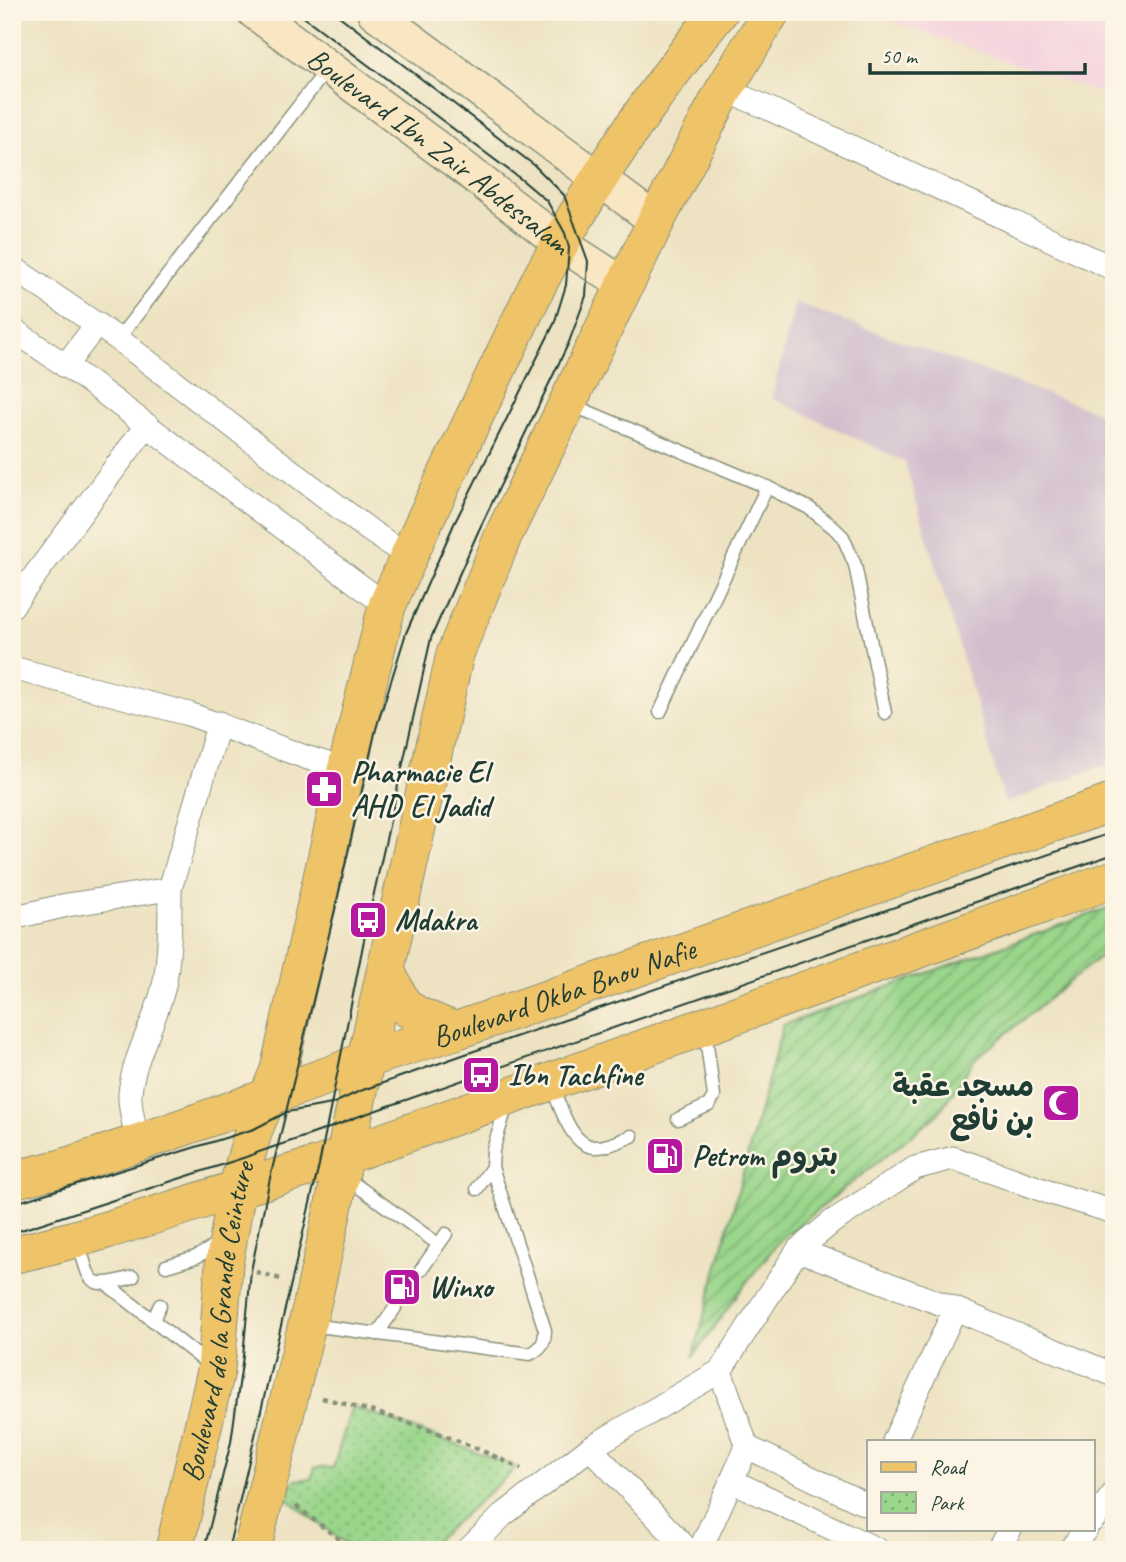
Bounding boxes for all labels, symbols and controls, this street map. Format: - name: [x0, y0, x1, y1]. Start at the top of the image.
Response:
- scale bar: [870, 32, 1086, 76]
- street label: Boulevard Ibn Zair Abdessalam: [300, 39, 579, 264]
- text: 50 m: [881, 43, 919, 69]
- place label: Pharmacie El AHD El Jadid: [351, 753, 495, 825]
- pharmacy icon: Pharmacie El AHD El Jadid: [303, 768, 345, 810]
- bus stop icon: Mdakra: [347, 899, 389, 941]
- place label: Mdakra: [395, 901, 479, 939]
- street label: Boulevard Okba Bnou Nafie: [427, 929, 703, 1056]
- bus stop icon: Ibn Tachfine: [460, 1054, 502, 1096]
- place label: Ibn Tachfine: [508, 1056, 645, 1094]
- place label: مسجد عقبة بن نافع: [892, 1067, 1034, 1142]
- mosque icon: مسجد عقبة بن نافع: [1040, 1082, 1082, 1124]
- fuel station icon: Petrom بتروم: [644, 1135, 686, 1177]
- place label: Petrom بتروم: [692, 1137, 838, 1179]
- street label: Boulevard de la Grande Ceinture: [172, 1155, 263, 1485]
- fuel station icon: Winxo: [381, 1266, 423, 1308]
- place label: Winxo: [429, 1268, 495, 1306]
- legend: [867, 1440, 1094, 1530]
- text: Road: [930, 1454, 969, 1480]
- text: Park: [930, 1490, 965, 1516]

